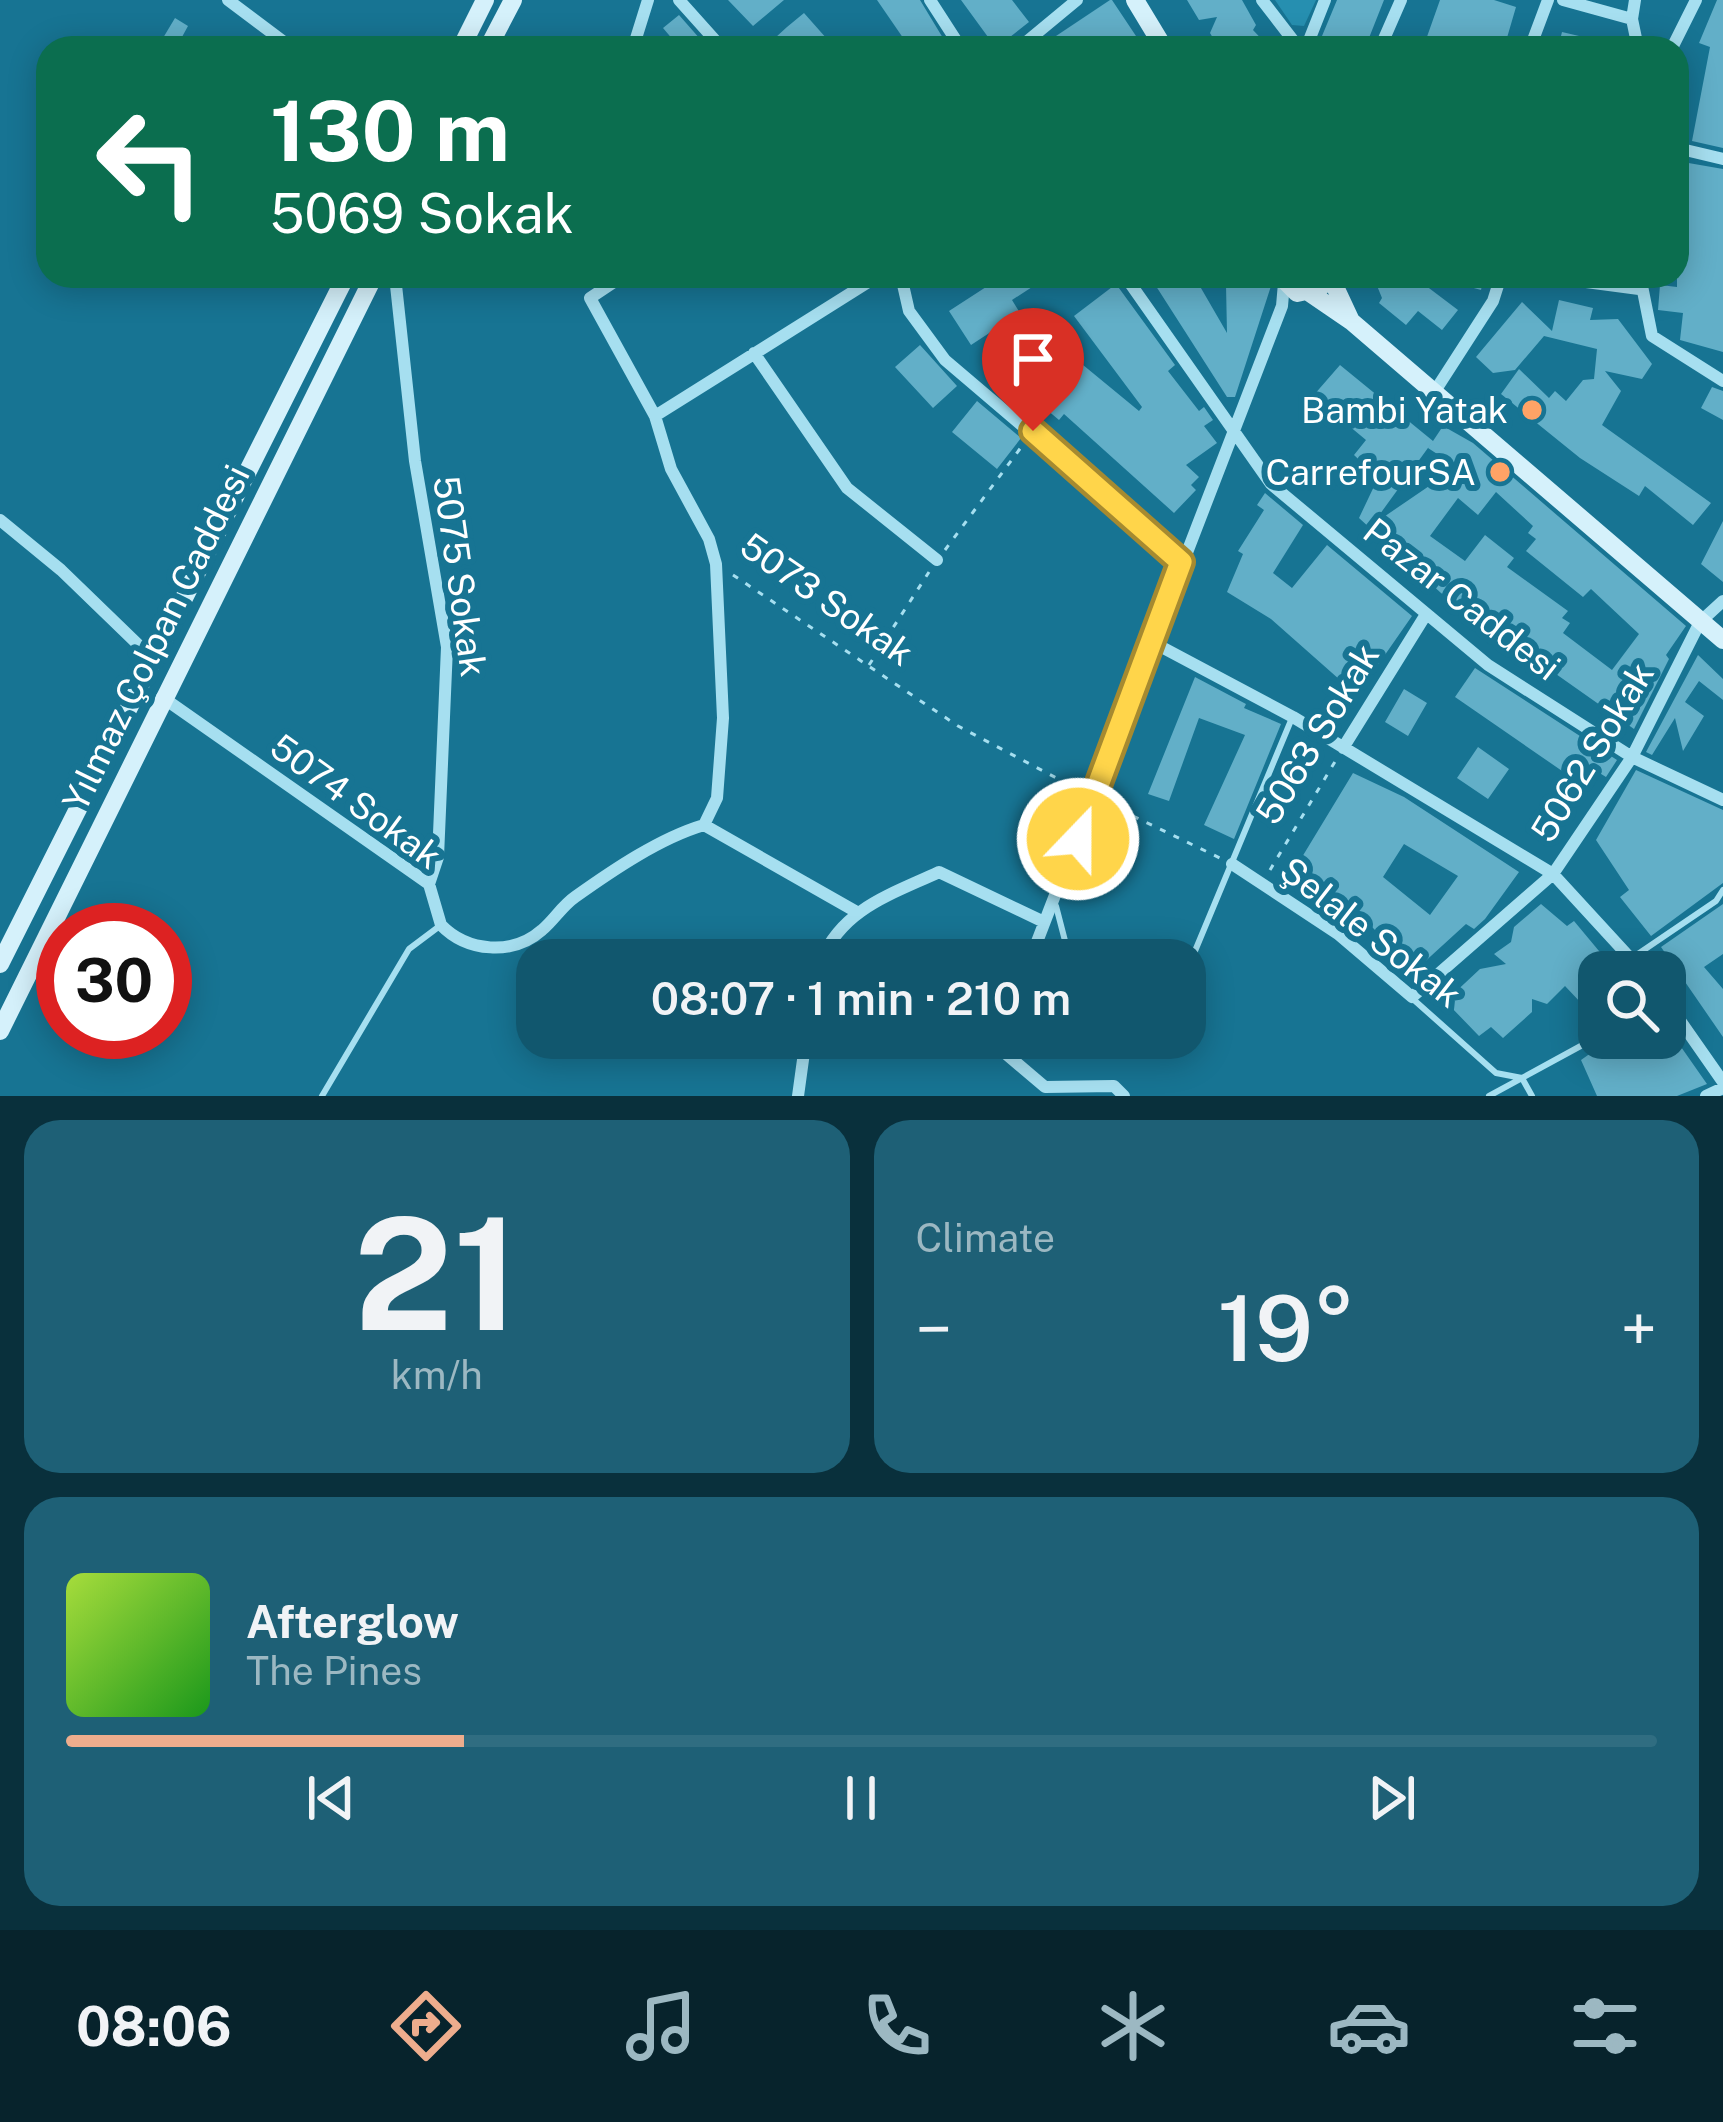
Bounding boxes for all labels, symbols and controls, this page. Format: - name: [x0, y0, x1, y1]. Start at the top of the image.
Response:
- text: 130 m: [270, 81, 510, 180]
- icon: left: [72, 84, 228, 240]
- text: 5069 Sokak: [270, 182, 574, 245]
- pin: [982, 308, 1084, 431]
- icon: arrive: [1000, 326, 1066, 392]
- place label: Bambi Yatak: [1301, 389, 1508, 431]
- marker: Bambi Yatak: [1519, 397, 1545, 423]
- place label: CarrefourSA: [1265, 451, 1476, 493]
- street label: Yılmaz Çolpan Caddesi: [54, 458, 258, 818]
- marker: CarrefourSA: [1487, 459, 1513, 485]
- street label: 5075 Sokak: [425, 473, 495, 679]
- street label: Pazar Caddesi: [1356, 509, 1568, 689]
- street label: 5073 Sokak: [733, 524, 921, 674]
- street label: 5063 Sokak: [1247, 636, 1387, 832]
- street label: 5062 Sokak: [1522, 655, 1662, 849]
- street label: 5074 Sokak: [262, 725, 450, 877]
- position arrow: [1015, 776, 1141, 902]
- street label: Şelale Sokak: [1272, 848, 1470, 1016]
- speed limit sign: 30: [36, 903, 192, 1059]
- map controls: [1578, 951, 1686, 1059]
- button: search: [1578, 951, 1686, 1059]
- text: 08:07 · 1 min · 210 m: [651, 972, 1071, 1025]
- text: 21: [354, 1182, 520, 1365]
- text: Climate: [916, 1215, 1055, 1261]
- text: 19°: [1217, 1275, 1355, 1381]
- text: −: [916, 1290, 952, 1368]
- text: +: [1620, 1290, 1657, 1368]
- text: km/h: [391, 1352, 483, 1398]
- text: Afterglow: [246, 1595, 459, 1648]
- text: The Pines: [246, 1648, 422, 1694]
- icon: previous: [298, 1765, 364, 1831]
- icon: pause: [828, 1765, 894, 1831]
- icon: next: [1359, 1765, 1425, 1831]
- icon: directions: [384, 1984, 468, 2068]
- icon: music: [619, 1984, 703, 2068]
- icon: phone: [855, 1984, 939, 2068]
- icon: climate: [1091, 1984, 1175, 2068]
- icon: car: [1327, 1984, 1411, 2068]
- icon: filters: [1563, 1984, 1647, 2068]
- text: 08:06: [76, 1995, 232, 2058]

